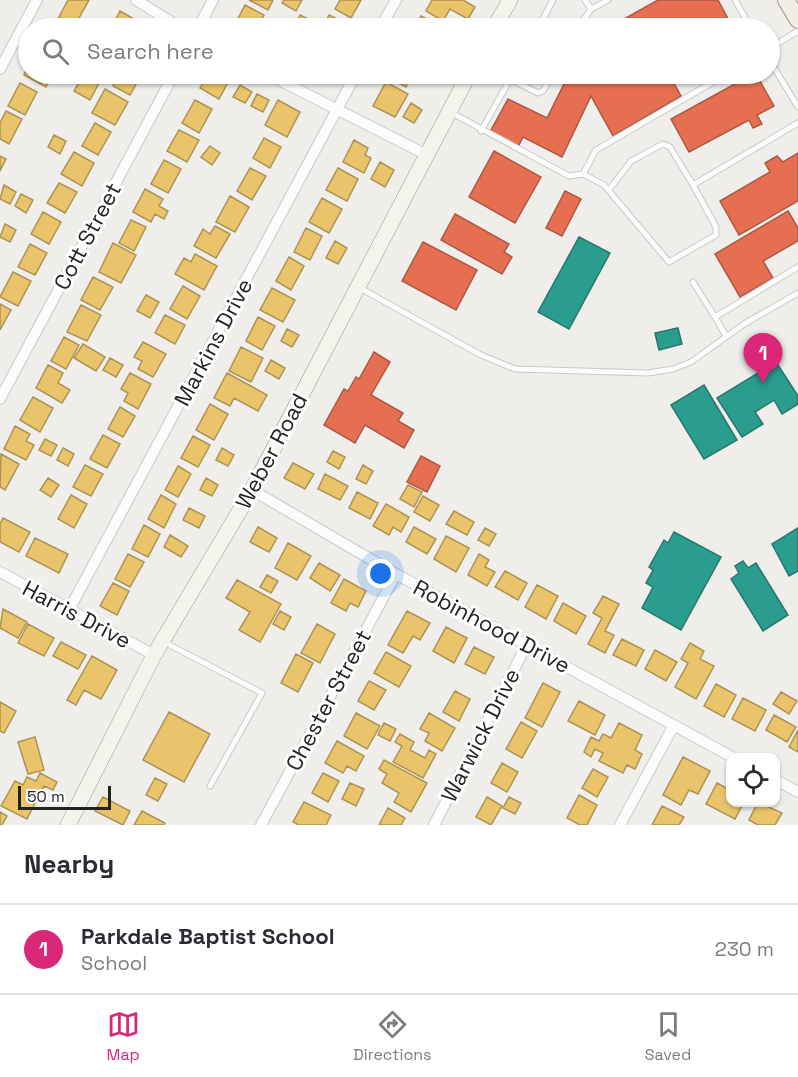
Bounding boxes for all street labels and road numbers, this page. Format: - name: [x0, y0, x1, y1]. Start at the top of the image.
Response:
- street label: Cott Street: [47, 177, 127, 295]
- street label: Markins Drive: [168, 273, 258, 411]
- street label: Weber Road: [229, 388, 313, 514]
- street label: Robinhood Drive: [409, 573, 575, 679]
- street label: Harris Drive: [18, 574, 136, 654]
- street label: Chester Street: [279, 625, 377, 775]
- street label: Warwick Drive: [434, 663, 526, 807]

